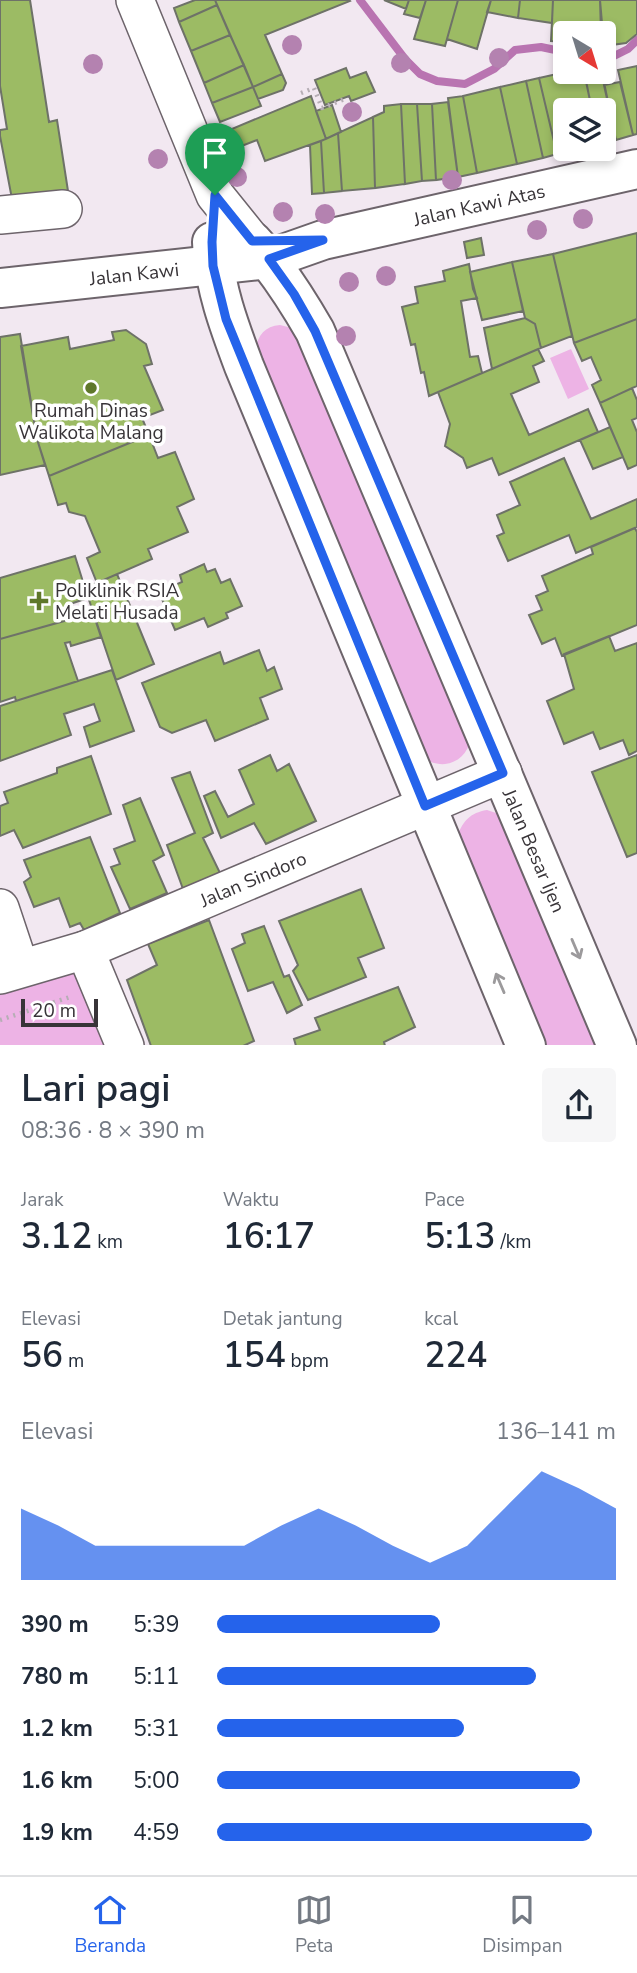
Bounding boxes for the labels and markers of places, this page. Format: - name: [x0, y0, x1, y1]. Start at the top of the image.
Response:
- pin: [185, 123, 245, 195]
- marker: Rumah Dinas Walikota Malang: [83, 380, 99, 396]
- place label: Rumah Dinas Walikota Malang: [18, 398, 164, 446]
- place label: Poliklinik RSIA Melati Husada: [55, 578, 180, 626]
- marker: Poliklinik RSIA Melati Husada: [29, 591, 49, 611]

